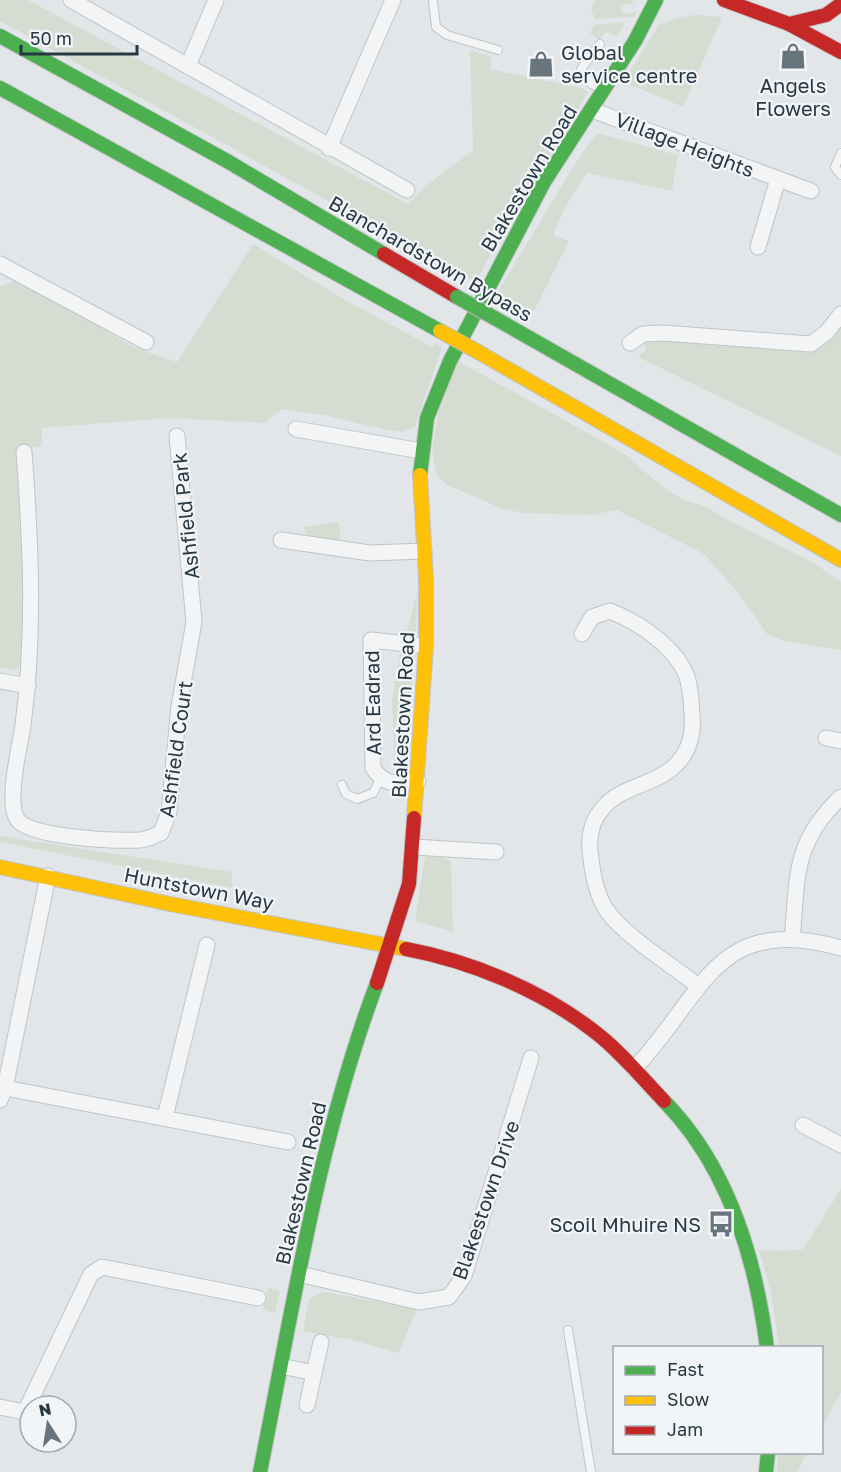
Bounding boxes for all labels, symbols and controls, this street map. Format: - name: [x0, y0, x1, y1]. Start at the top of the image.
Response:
- scale bar: [21, 18, 136, 56]
- text: 50 m: [30, 27, 72, 49]
- place label: Global service centre: [561, 40, 697, 87]
- shop icon: Angels Flowers: [778, 41, 808, 71]
- shop icon: Global service centre: [526, 49, 556, 79]
- place label: Angels Flowers: [755, 73, 831, 120]
- street label: Blakestown Road: [475, 100, 581, 256]
- street label: Village Heights: [612, 106, 758, 182]
- street label: Blanchardstown Bypass: [325, 190, 537, 326]
- street label: Ashfield Park: [166, 451, 204, 581]
- street label: Blakestown Road: [386, 631, 418, 799]
- street label: Ard Eadrad: [359, 650, 385, 756]
- street label: Ashfield Court: [154, 679, 196, 819]
- street label: Huntstown Way: [122, 862, 276, 914]
- street label: Blakestown Road: [270, 1099, 330, 1267]
- street label: Blakestown Drive: [446, 1117, 524, 1283]
- bus stop icon: Scoil Mhuire NS: [706, 1209, 736, 1239]
- place label: Scoil Mhuire NS: [549, 1212, 701, 1236]
- legend: [613, 1346, 823, 1454]
- text: Fast: [667, 1358, 704, 1380]
- text: Slow: [667, 1388, 710, 1410]
- north arrow: [18, 1394, 78, 1454]
- text: N: [37, 1398, 53, 1420]
- text: Jam: [667, 1418, 703, 1440]

